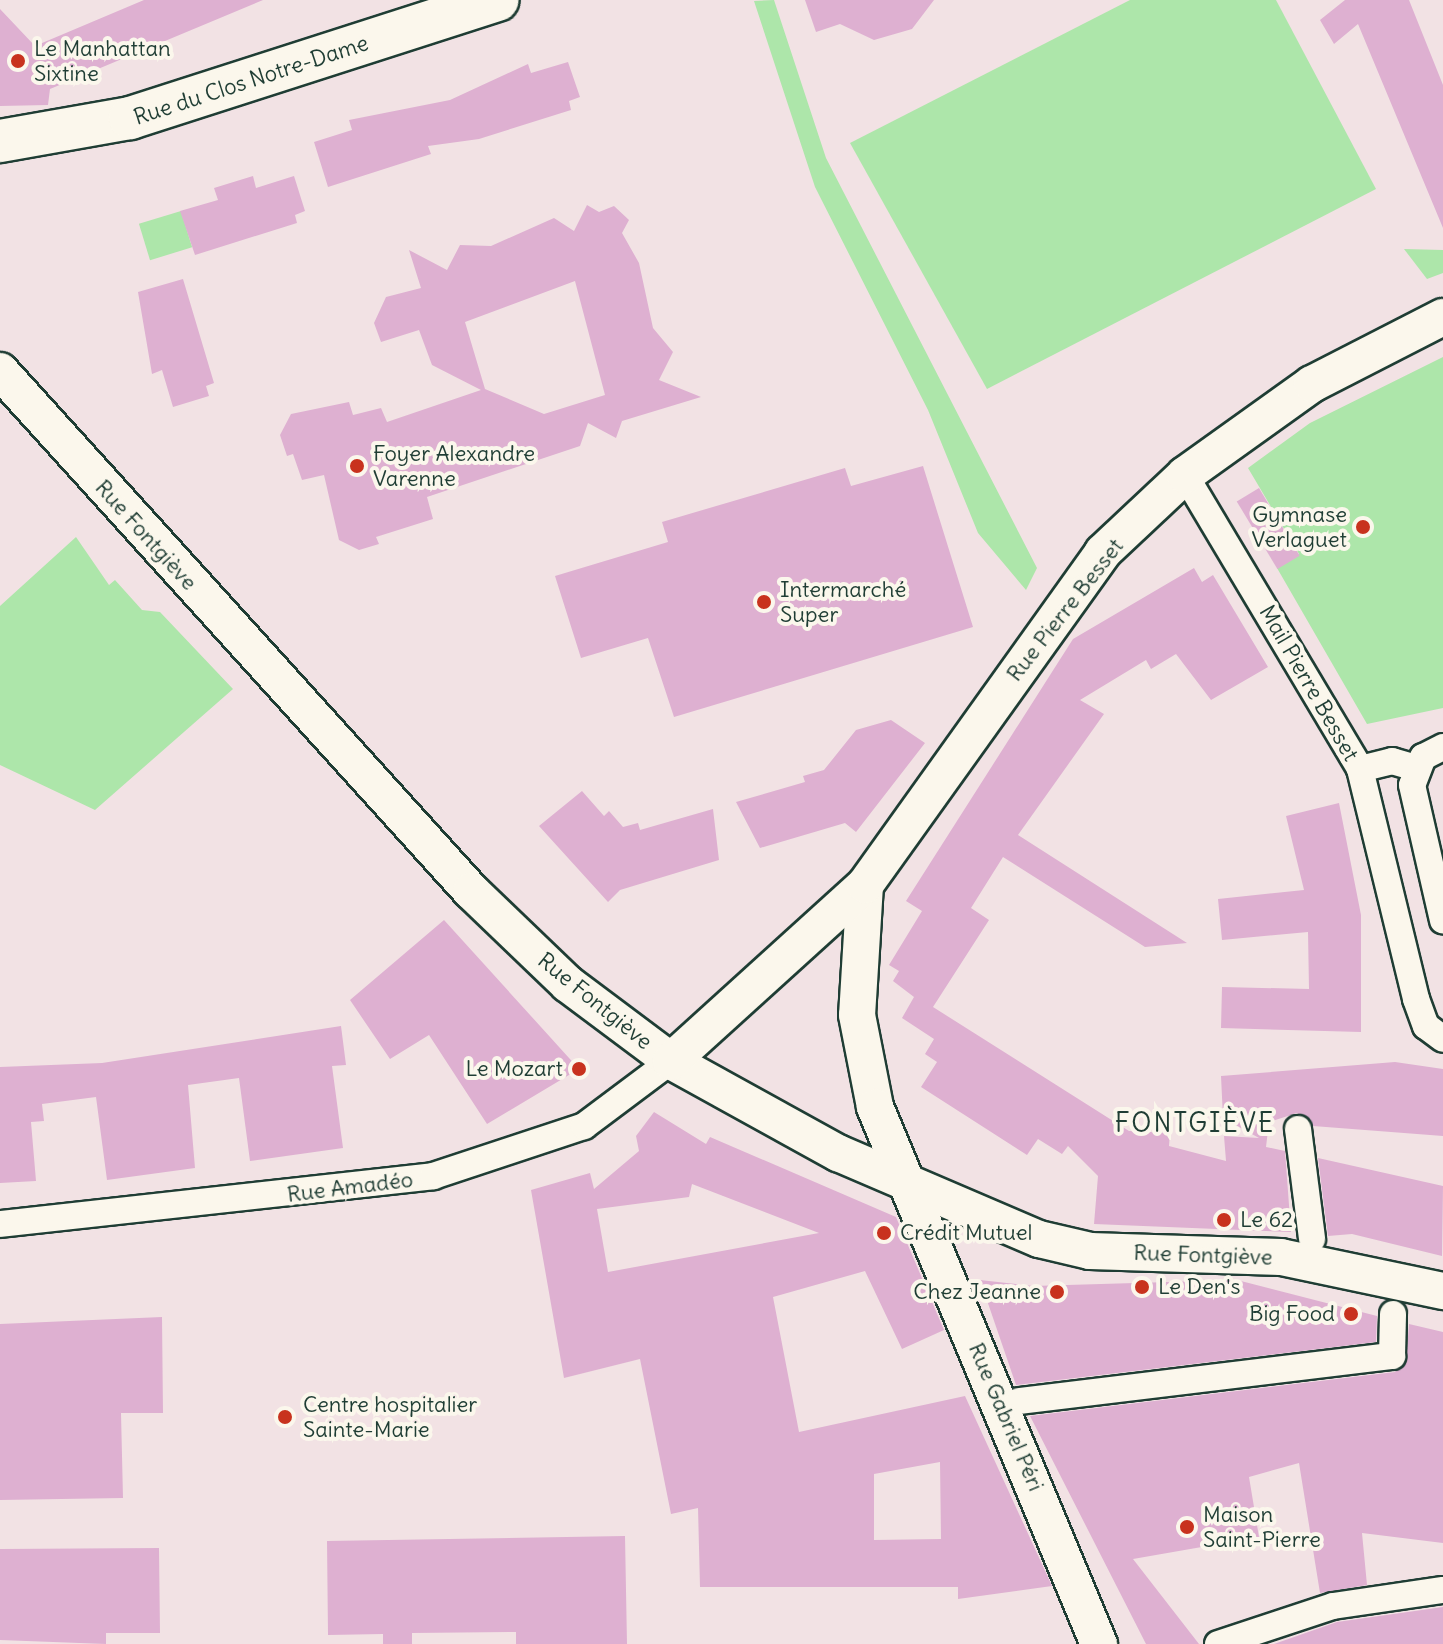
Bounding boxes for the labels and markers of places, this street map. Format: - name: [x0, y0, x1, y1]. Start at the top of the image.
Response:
- place label: Le Manhattan Sixtine: [34, 35, 171, 86]
- marker: Le Manhattan Sixtine: [9, 52, 27, 70]
- place label: Foyer Alexandre Varenne: [373, 440, 535, 492]
- marker: Foyer Alexandre Varenne: [348, 457, 366, 475]
- place label: Gymnase Verlaguet: [1252, 501, 1347, 552]
- marker: Gymnase Verlaguet: [1354, 518, 1372, 536]
- place label: Intermarché Super: [780, 576, 906, 628]
- marker: Intermarché Super: [755, 593, 773, 611]
- place label: Le Mozart: [465, 1056, 563, 1082]
- marker: Le Mozart: [570, 1060, 588, 1078]
- place label: Le 62: [1240, 1207, 1293, 1233]
- marker: Le 62: [1215, 1211, 1233, 1229]
- place label: Crédit Mutuel: [900, 1220, 1033, 1246]
- marker: Crédit Mutuel: [875, 1224, 893, 1242]
- place label: Le Den's: [1158, 1274, 1240, 1300]
- marker: Le Den's: [1133, 1278, 1151, 1296]
- place label: Chez Jeanne: [913, 1279, 1041, 1305]
- marker: Chez Jeanne: [1048, 1283, 1066, 1301]
- place label: Big Food: [1249, 1301, 1335, 1327]
- marker: Big Food: [1342, 1305, 1360, 1323]
- place label: Centre hospitalier Sainte-Marie: [303, 1391, 477, 1442]
- marker: Centre hospitalier Sainte-Marie: [274, 1406, 296, 1428]
- place label: Maison Saint-Pierre: [1203, 1501, 1321, 1552]
- marker: Maison Saint-Pierre: [1178, 1518, 1196, 1536]

